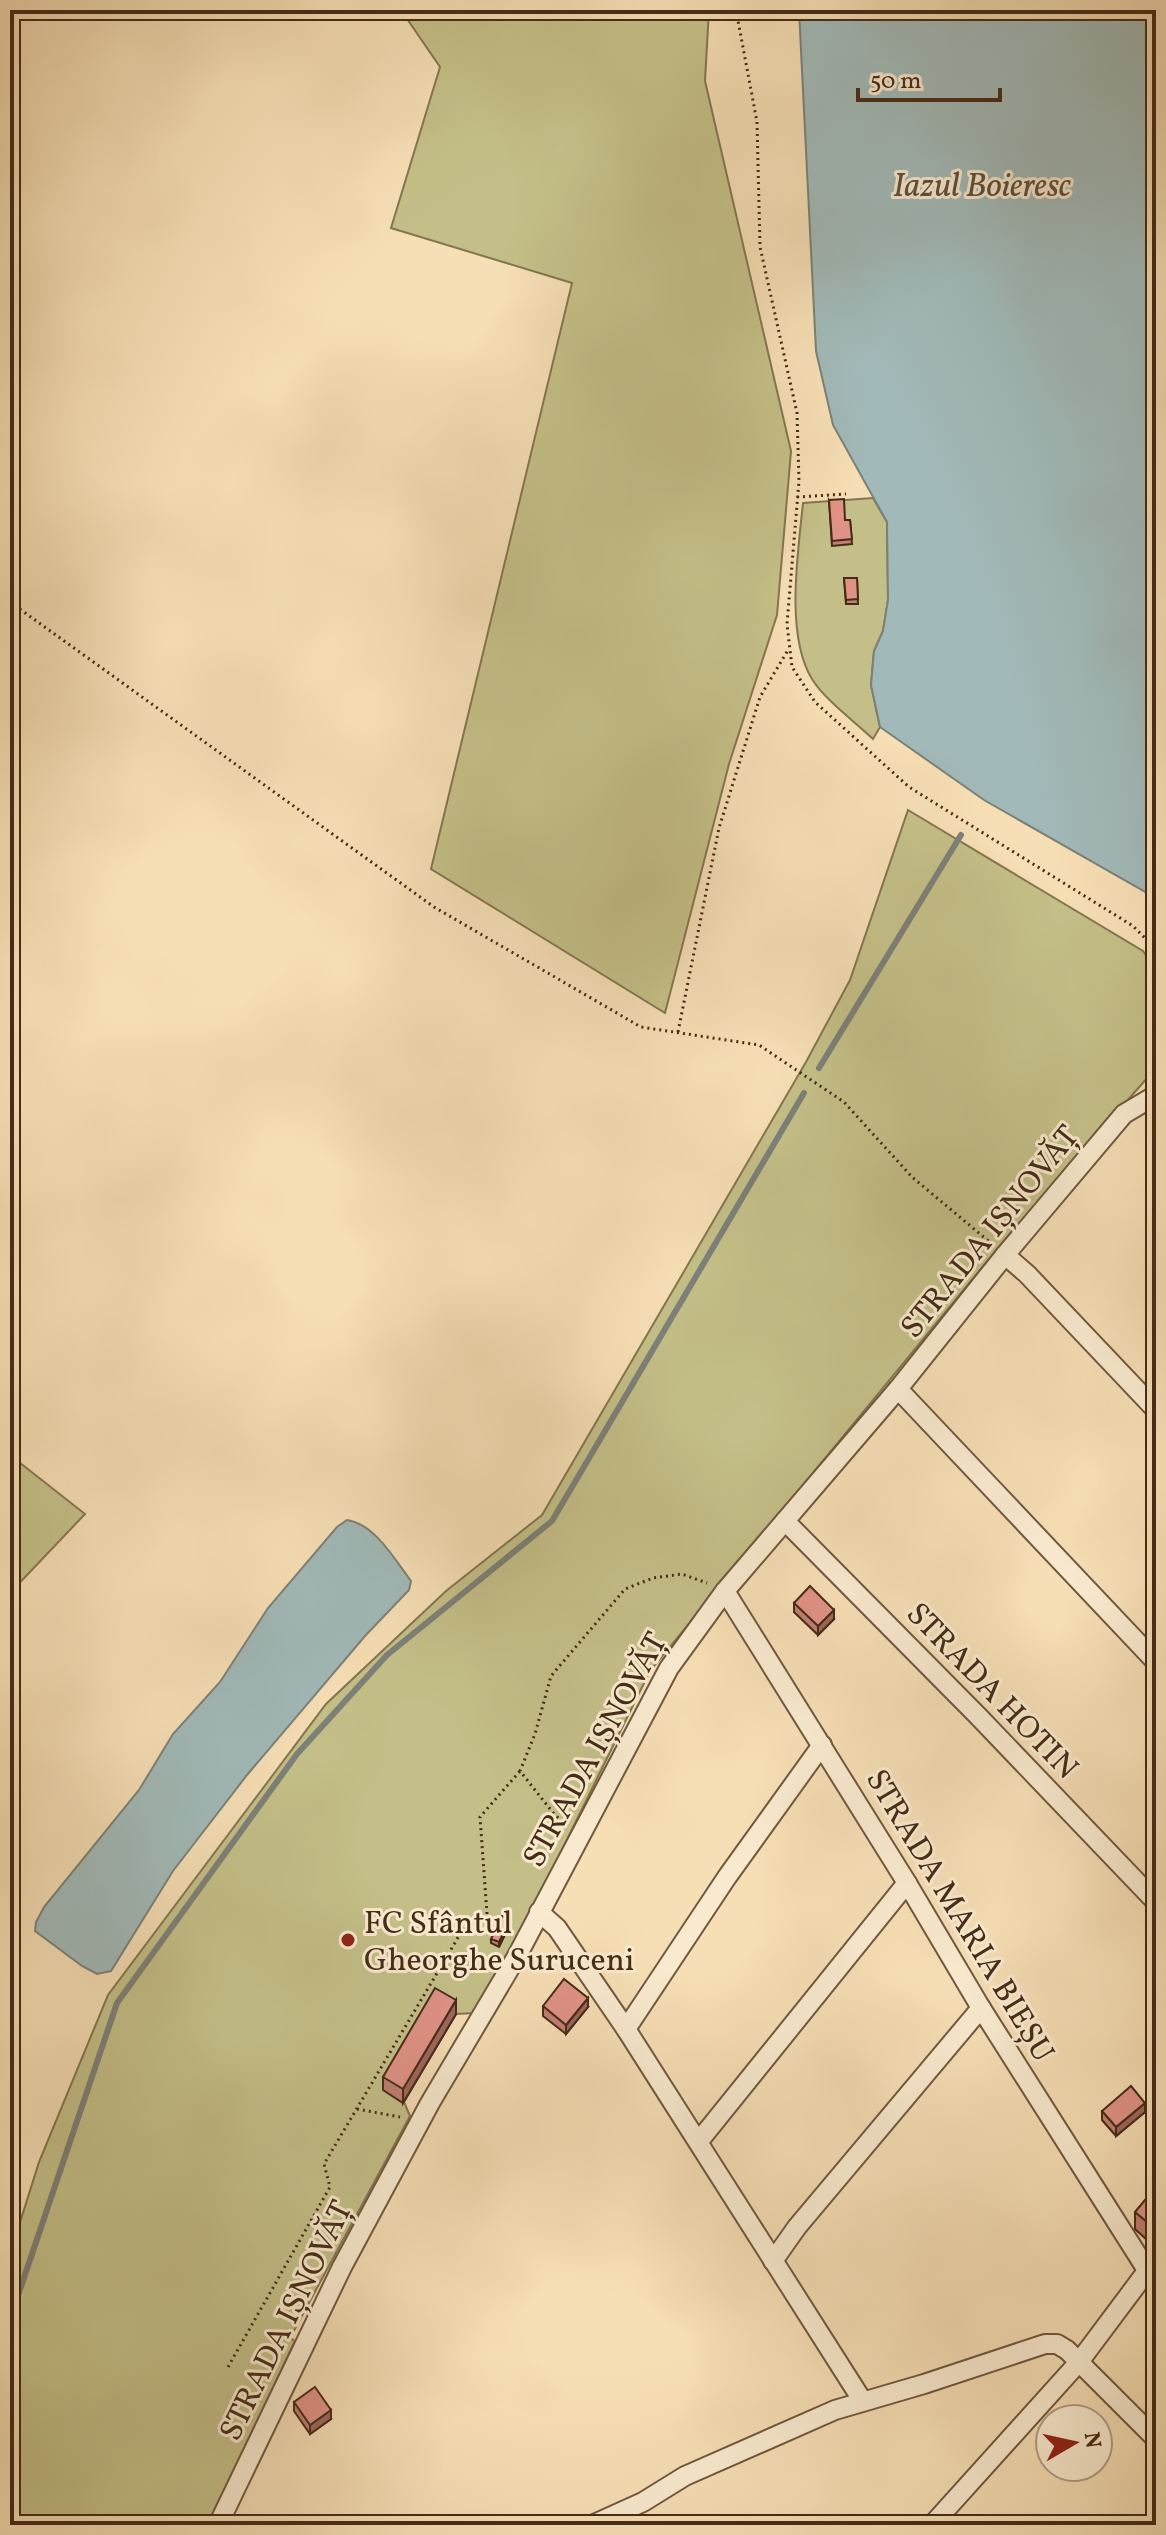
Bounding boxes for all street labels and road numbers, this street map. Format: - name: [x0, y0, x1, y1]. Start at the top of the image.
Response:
- street label: STRADA IȘNOVĂȚ: [892, 1117, 1091, 1349]
- street label: STRADA HOTIN: [895, 1594, 1087, 1790]
- street label: STRADA IȘNOVĂȚ: [514, 1625, 680, 1876]
- street label: STRADA MARIA BIEȘU: [853, 1762, 1063, 2071]
- street label: STRADA IȘNOVĂȚ: [210, 2194, 365, 2449]

